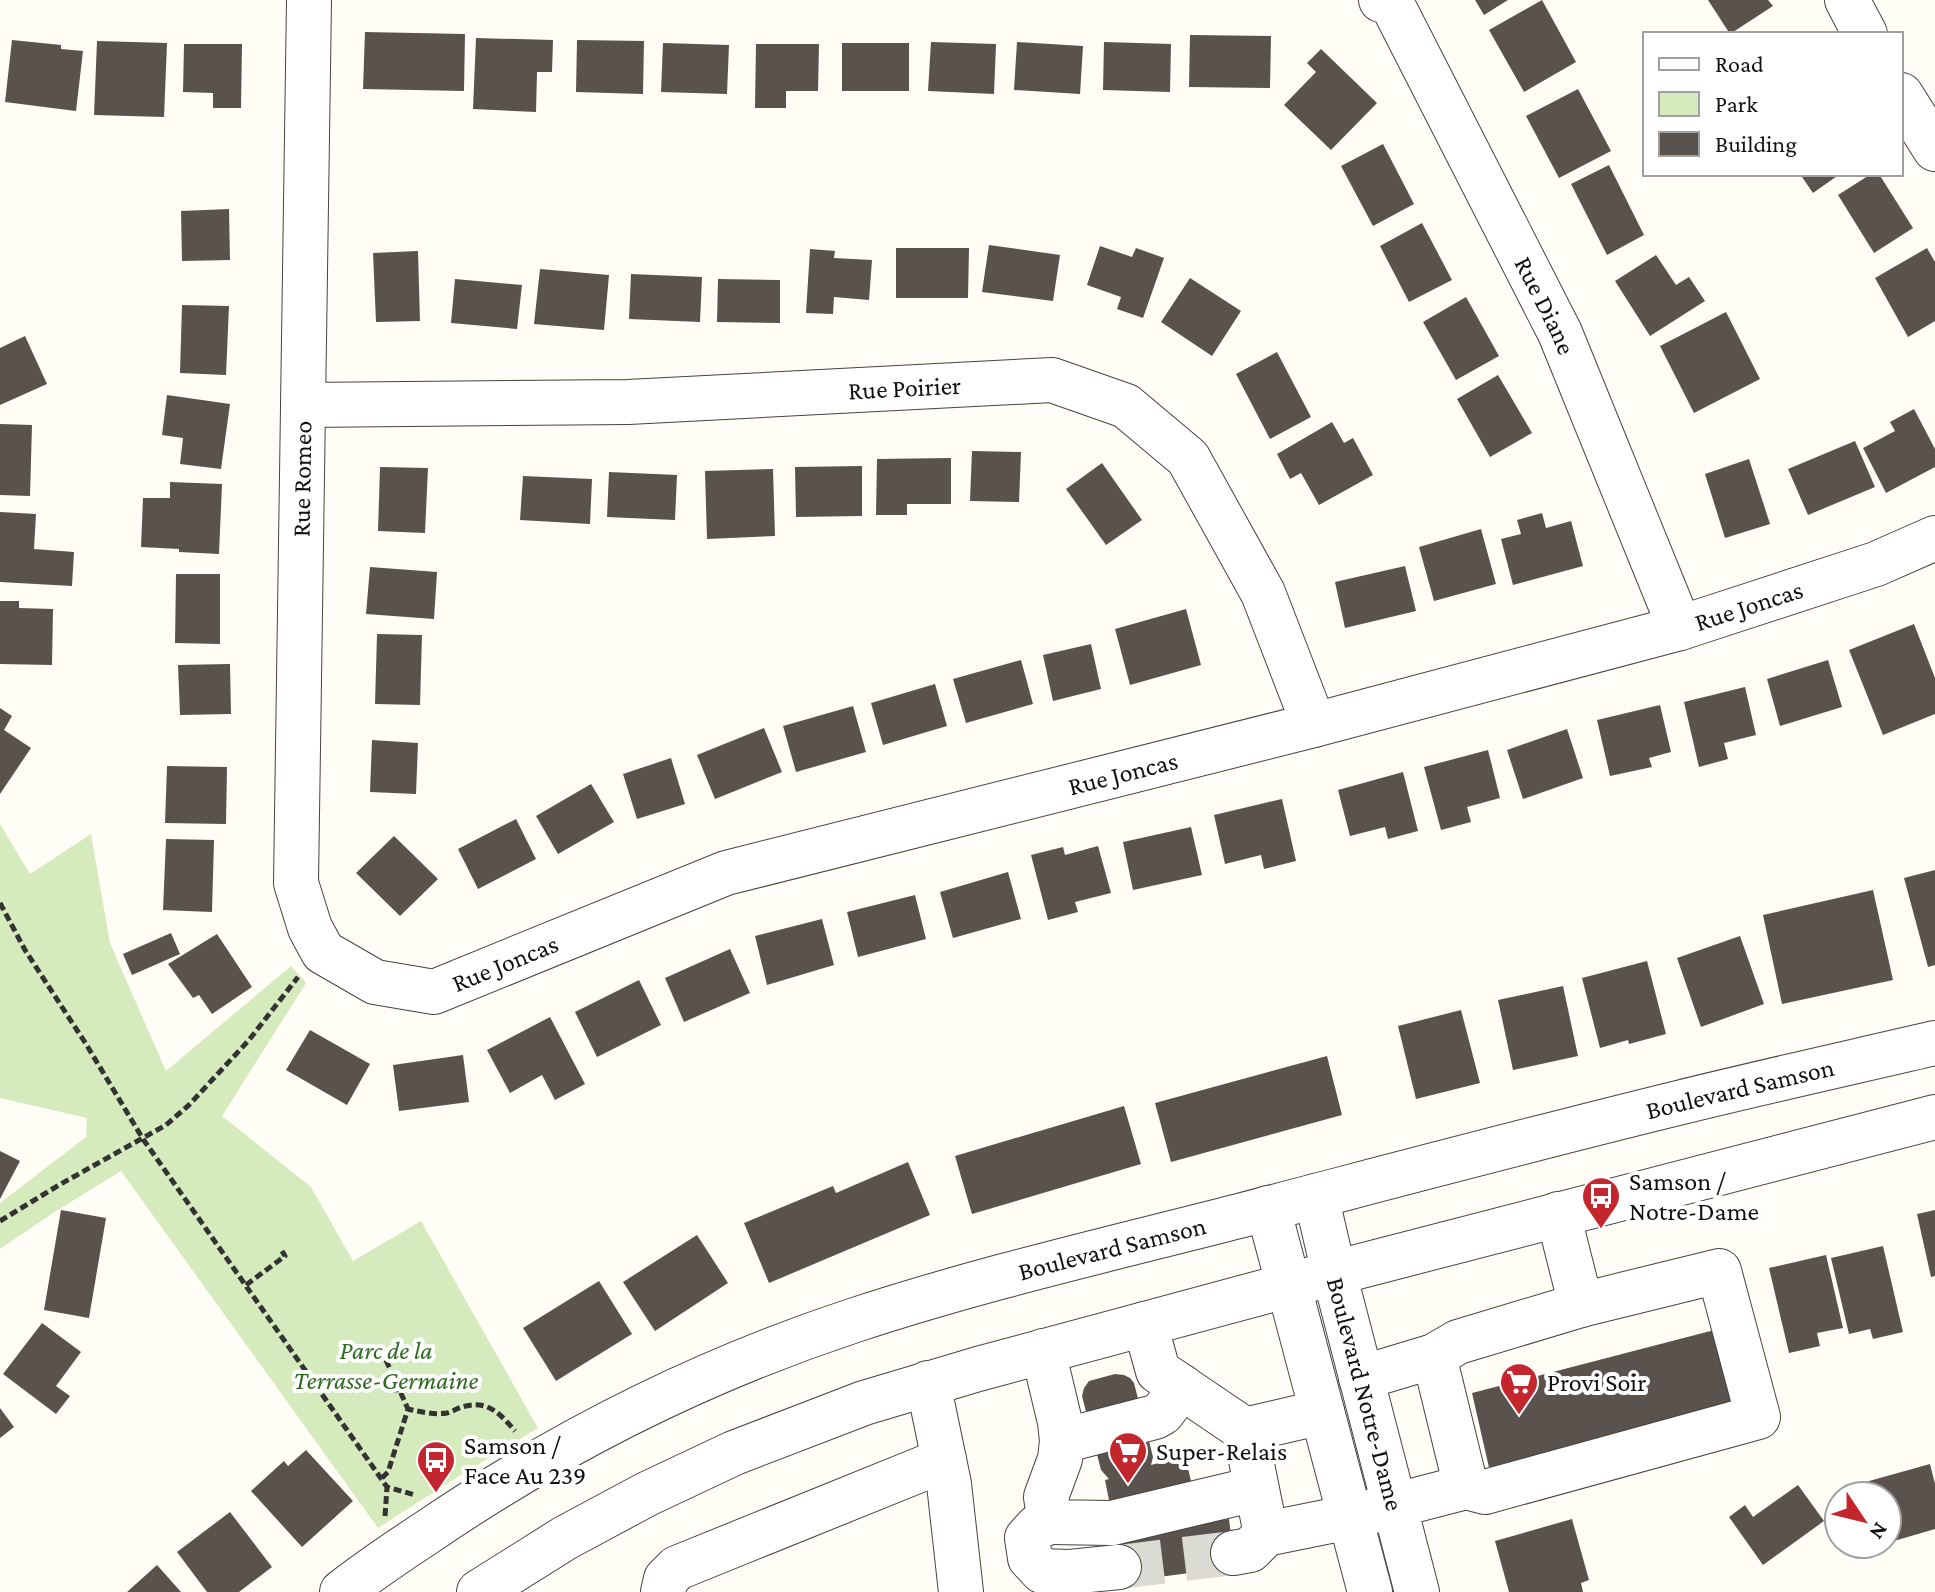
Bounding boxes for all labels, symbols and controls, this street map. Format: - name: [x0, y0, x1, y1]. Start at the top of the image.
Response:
- legend: [1643, 32, 1903, 176]
- text: Road: [1715, 50, 1764, 77]
- text: Park: [1715, 90, 1758, 117]
- text: Building: [1715, 130, 1797, 157]
- street label: Rue Diane: [1509, 252, 1582, 359]
- street label: Rue Poirier: [847, 370, 962, 405]
- street label: Rue Romeo: [286, 421, 318, 537]
- street label: Rue Joncas: [1691, 574, 1806, 637]
- street label: Rue Joncas: [1065, 745, 1181, 801]
- street label: Rue Joncas: [448, 929, 562, 998]
- street label: Boulevard Samson: [1643, 1052, 1837, 1125]
- place label: Samson / Notre-Dame: [1629, 1167, 1759, 1226]
- bus stop icon: Samson / Notre-Dame: [1580, 1175, 1622, 1230]
- street label: Boulevard Samson: [1015, 1210, 1209, 1286]
- street label: Boulevard Notre-Dame: [1321, 1274, 1410, 1514]
- park label: Parc de la Terrasse-Germaine: [294, 1336, 479, 1395]
- supermarket icon: Provi Soir: [1498, 1361, 1540, 1416]
- place label: Provi Soir: [1547, 1368, 1646, 1397]
- supermarket icon: Super-Relais: [1107, 1430, 1149, 1485]
- place label: Samson / Face Au 239: [464, 1431, 586, 1490]
- place label: Super-Relais: [1156, 1437, 1287, 1466]
- bus stop icon: Samson / Face Au 239: [415, 1439, 457, 1494]
- north arrow: [1823, 1480, 1903, 1560]
- text: N: [1864, 1518, 1894, 1544]

